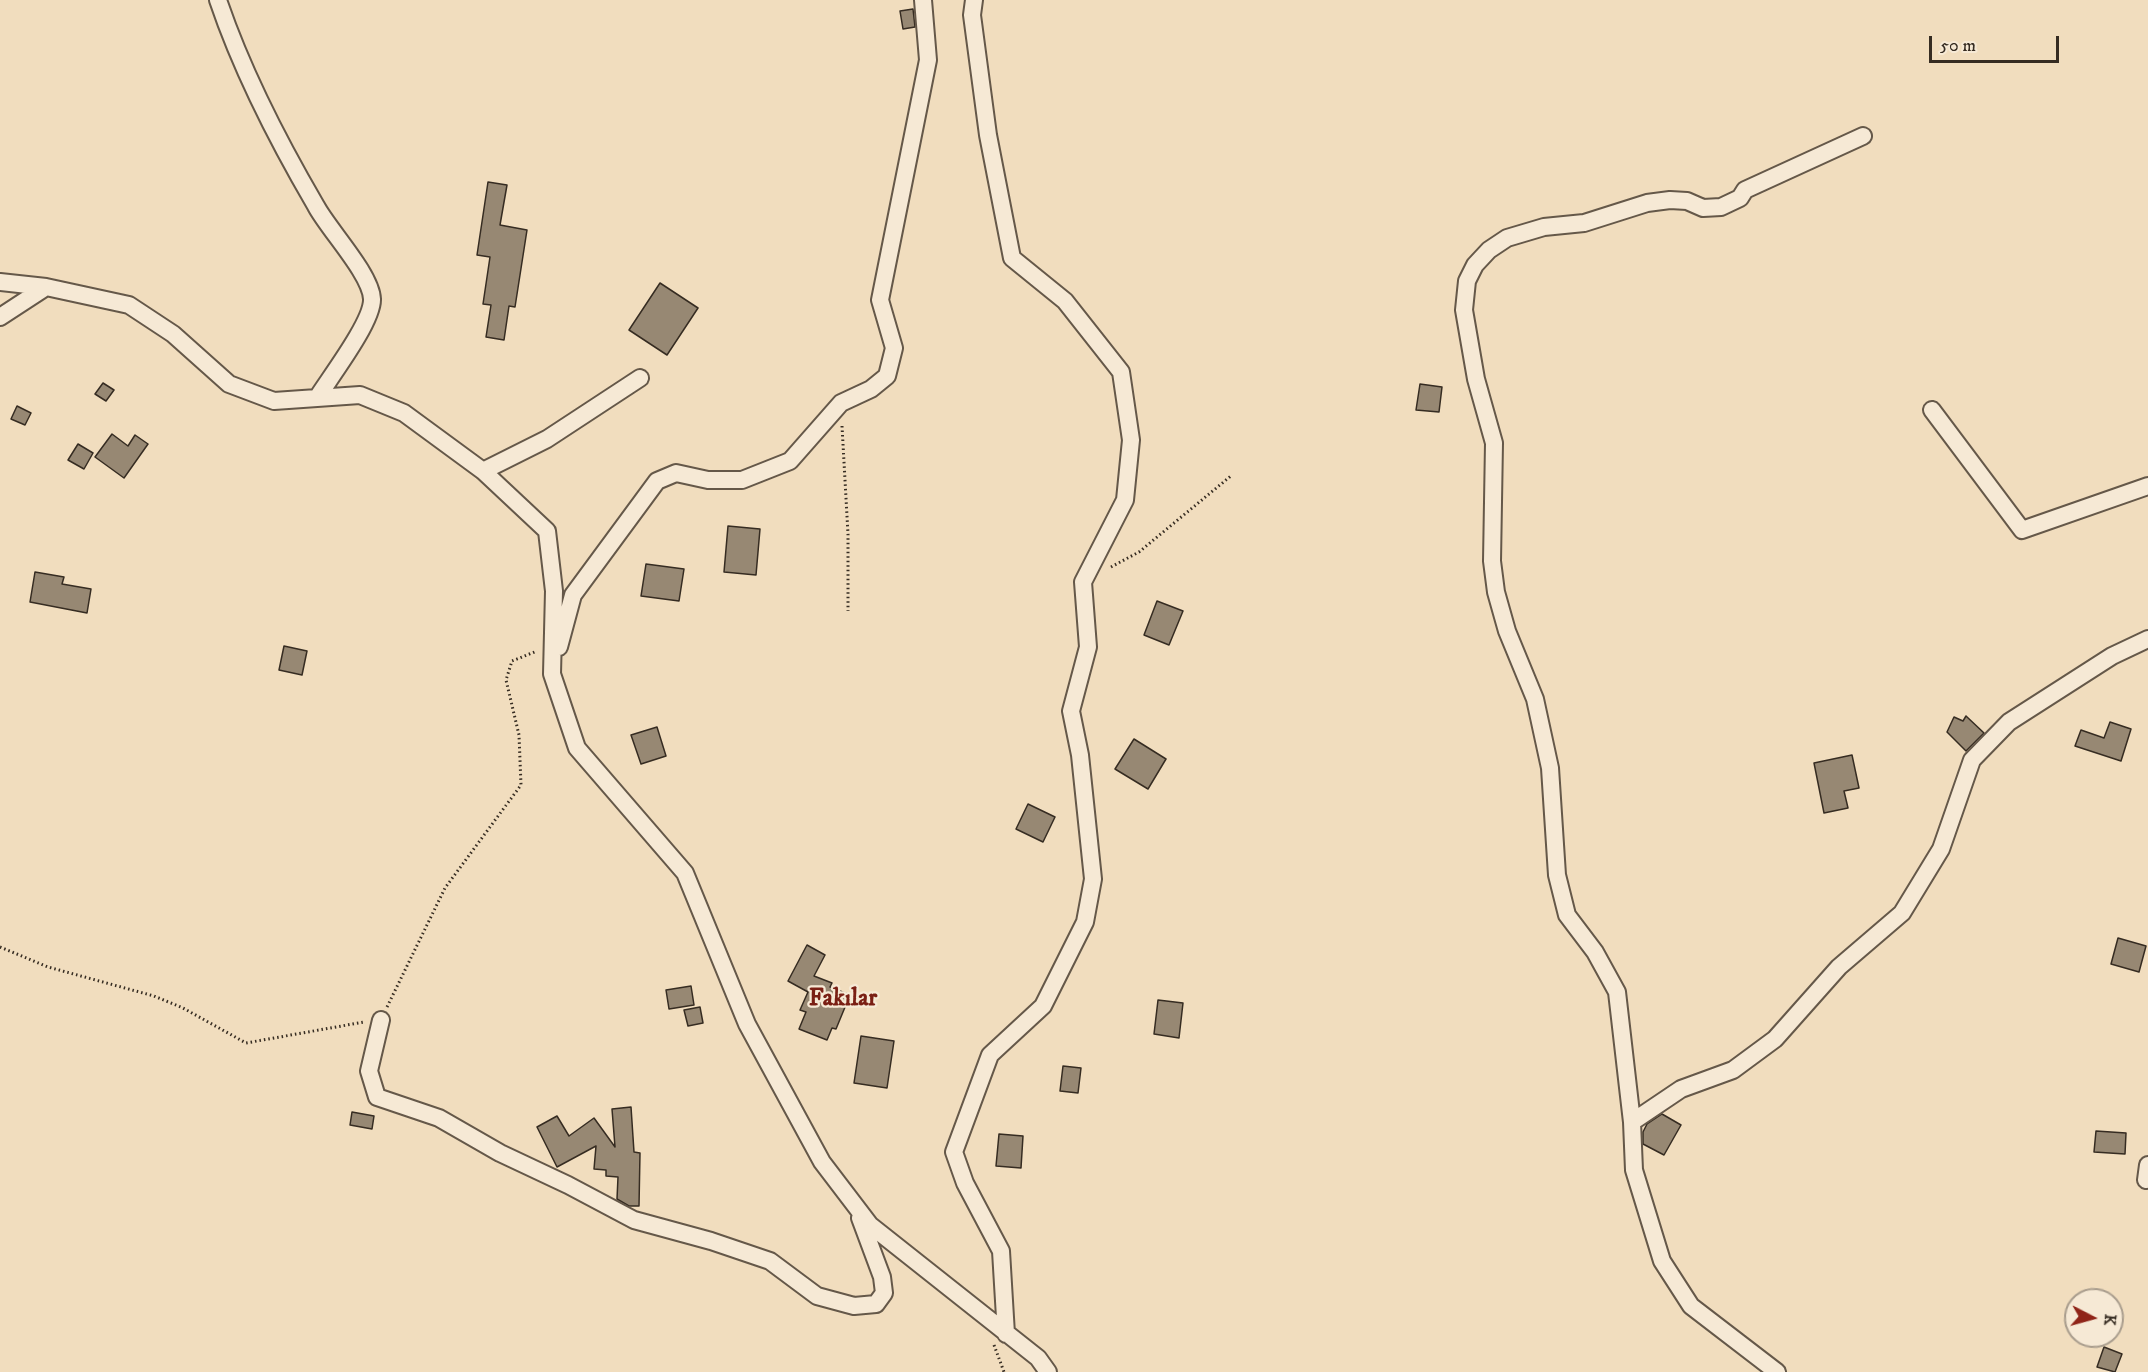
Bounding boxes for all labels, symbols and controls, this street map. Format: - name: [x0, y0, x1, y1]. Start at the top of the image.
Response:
- scale bar: [1932, 24, 2062, 62]
- text: 50 m: [1940, 35, 1976, 57]
- district label: Fakılar: [809, 986, 877, 1014]
- north arrow: [2064, 1288, 2124, 1348]
- text: K: [2099, 1313, 2120, 1326]

